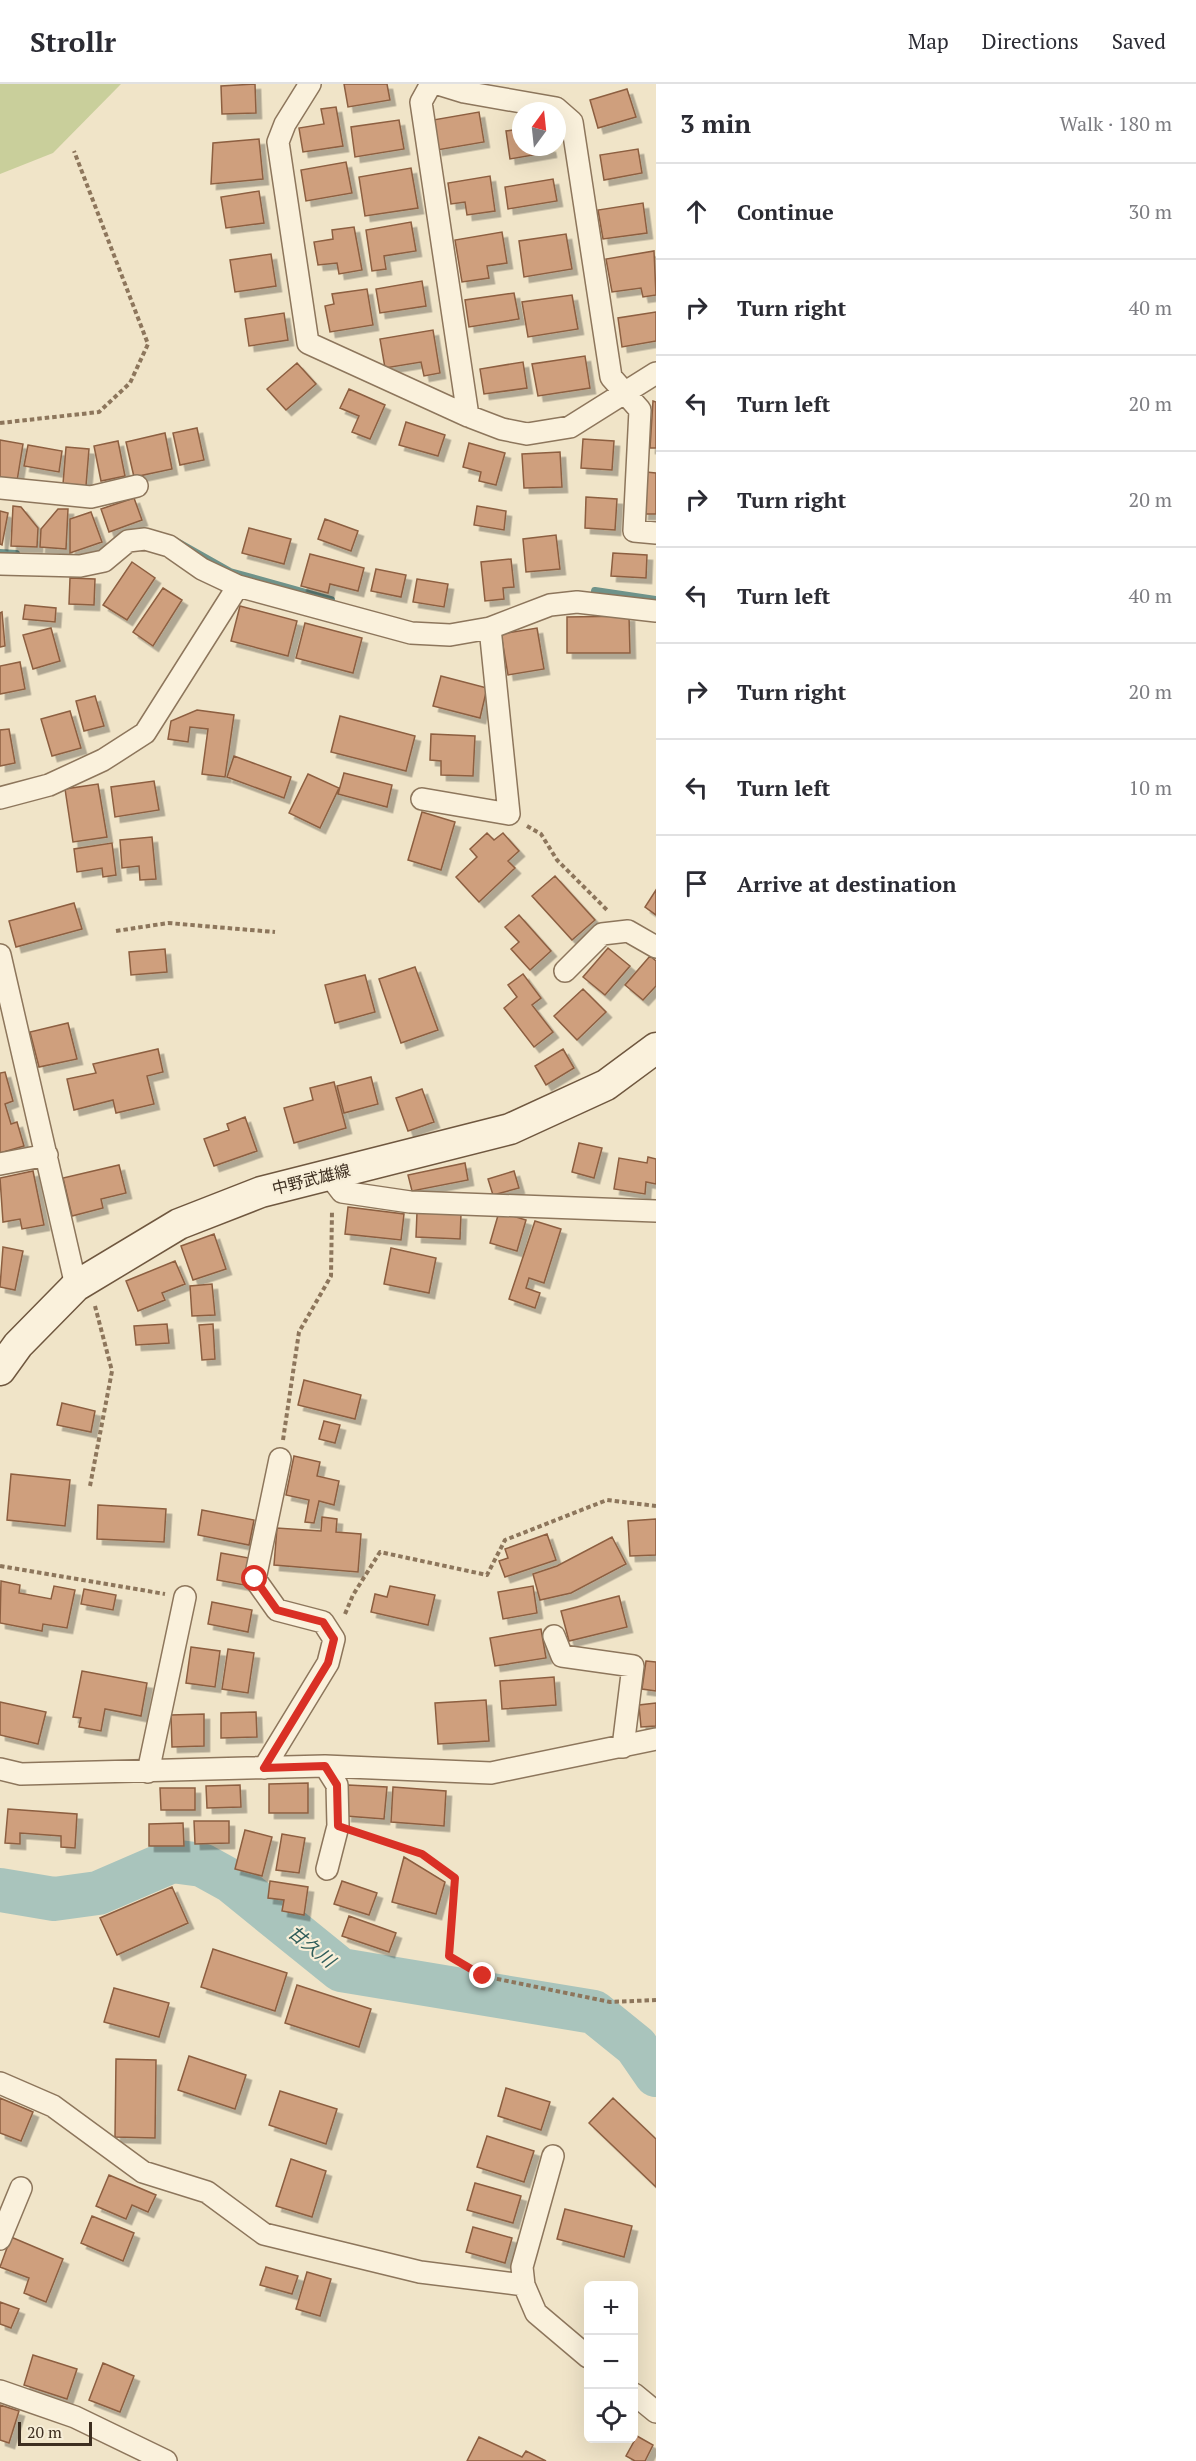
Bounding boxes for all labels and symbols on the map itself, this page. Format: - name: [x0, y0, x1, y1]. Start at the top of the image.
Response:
- north arrow: [512, 102, 566, 156]
- street label: 中野武雄線: [270, 1159, 352, 1199]
- route start: [241, 1565, 267, 1591]
- water label: 甘久川: [283, 1920, 342, 1974]
- route end: [469, 1962, 495, 1988]
- scale bar: [18, 2419, 92, 2446]

